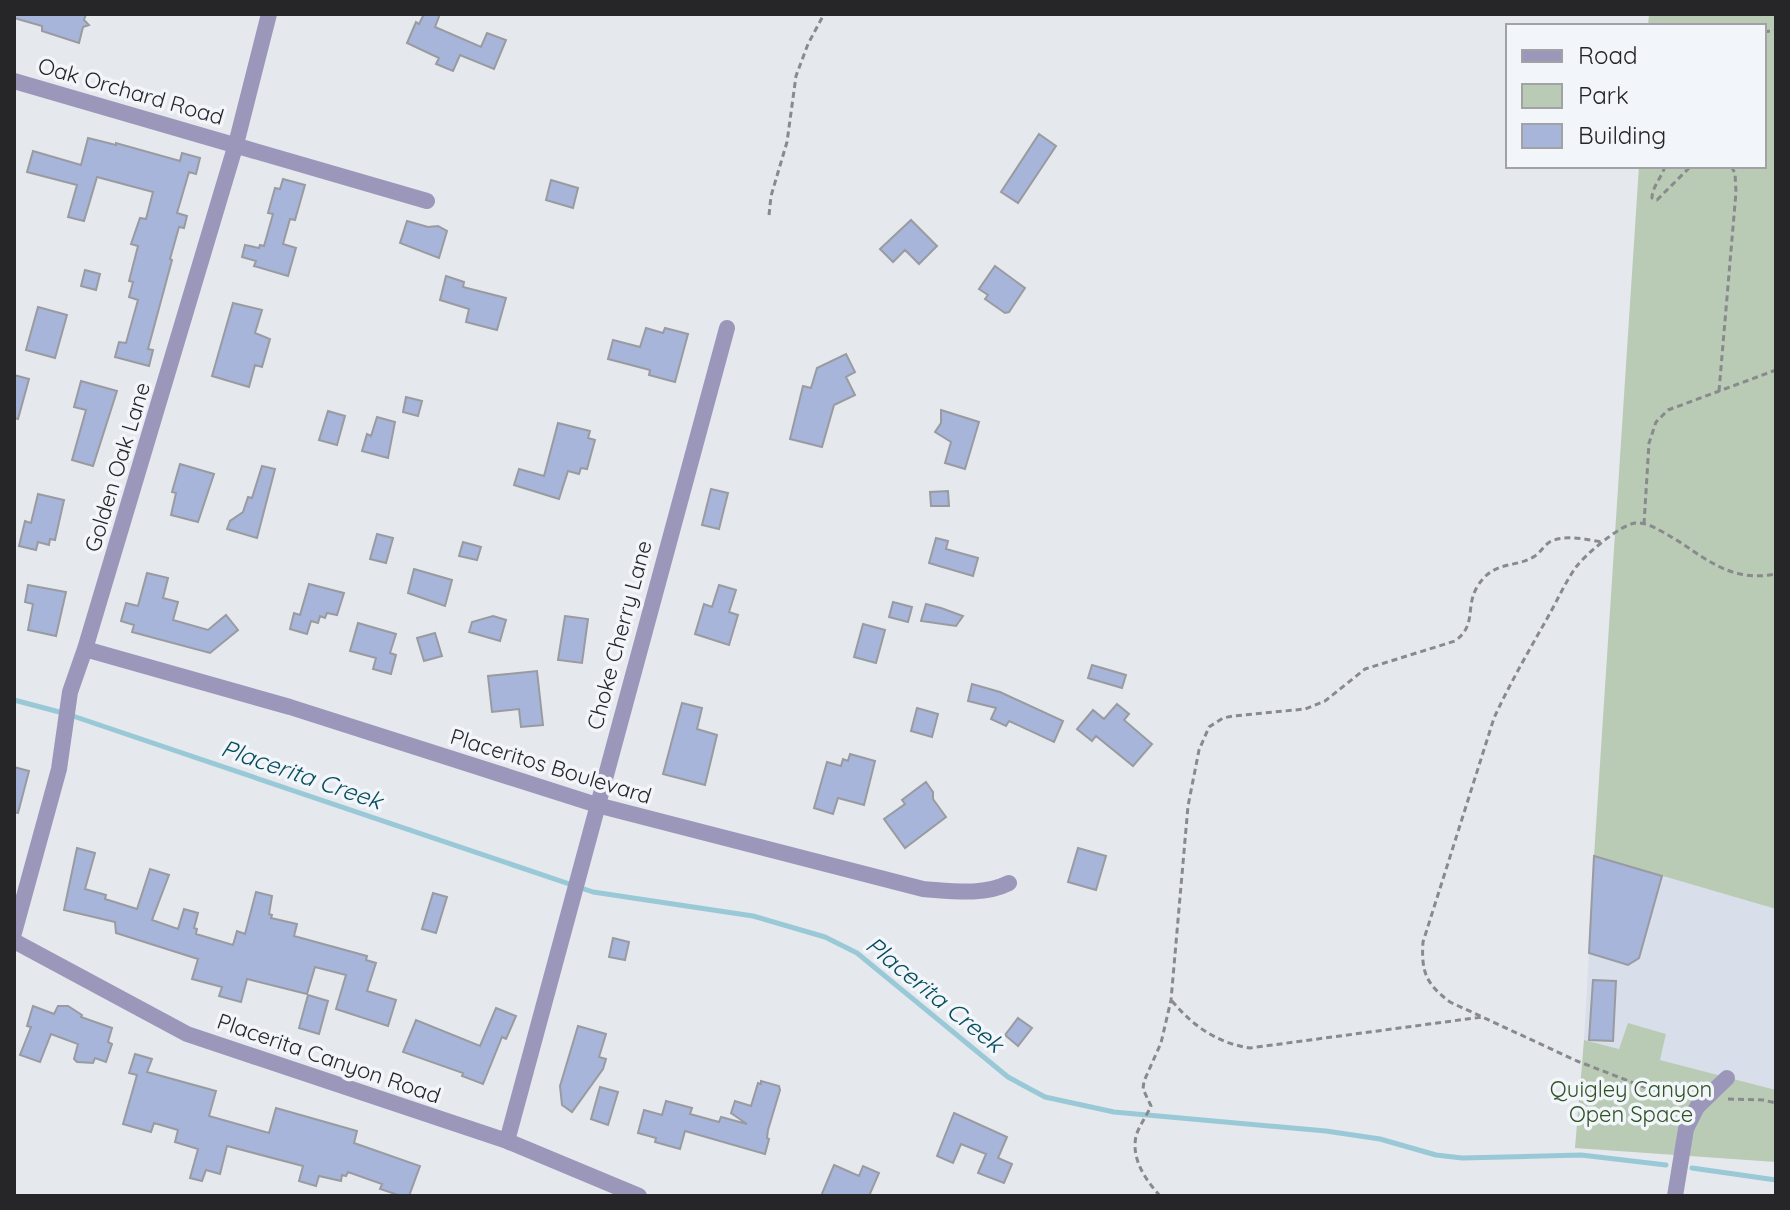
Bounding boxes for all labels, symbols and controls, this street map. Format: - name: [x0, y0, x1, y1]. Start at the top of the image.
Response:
- legend: [1506, 24, 1766, 168]
- text: Road: [1578, 40, 1638, 70]
- street label: Oak Orchard Road: [35, 51, 227, 131]
- text: Park: [1578, 80, 1629, 110]
- text: Building: [1578, 120, 1666, 150]
- street label: Golden Oak Lane: [78, 379, 156, 555]
- street label: Choke Cherry Lane: [580, 537, 658, 733]
- street label: Placeritos Boulevard: [447, 722, 655, 810]
- water label: Placerita Creek: [218, 732, 388, 816]
- water label: Placerita Creek: [860, 929, 1012, 1060]
- street label: Placerita Canyon Road: [214, 1007, 444, 1109]
- park label: Quigley Canyon Open Space: [1550, 1075, 1712, 1128]

